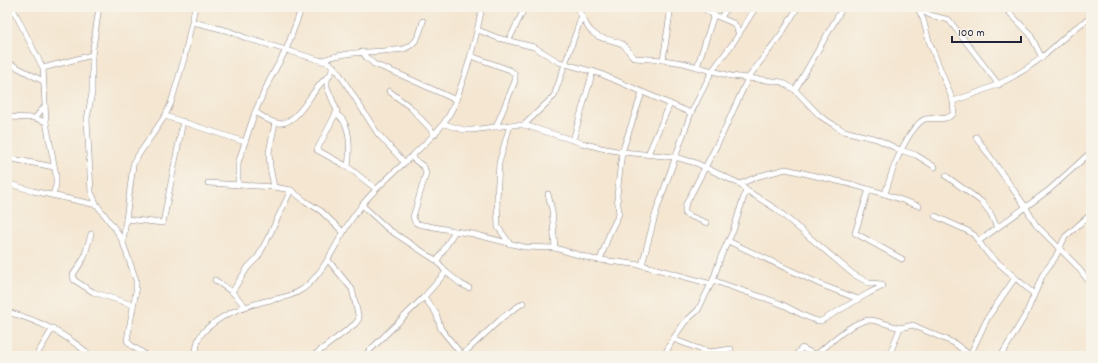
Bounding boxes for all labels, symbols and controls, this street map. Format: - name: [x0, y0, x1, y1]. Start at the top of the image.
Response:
- scale bar: [952, 18, 1021, 44]
- text: 100 m: [958, 25, 985, 42]

